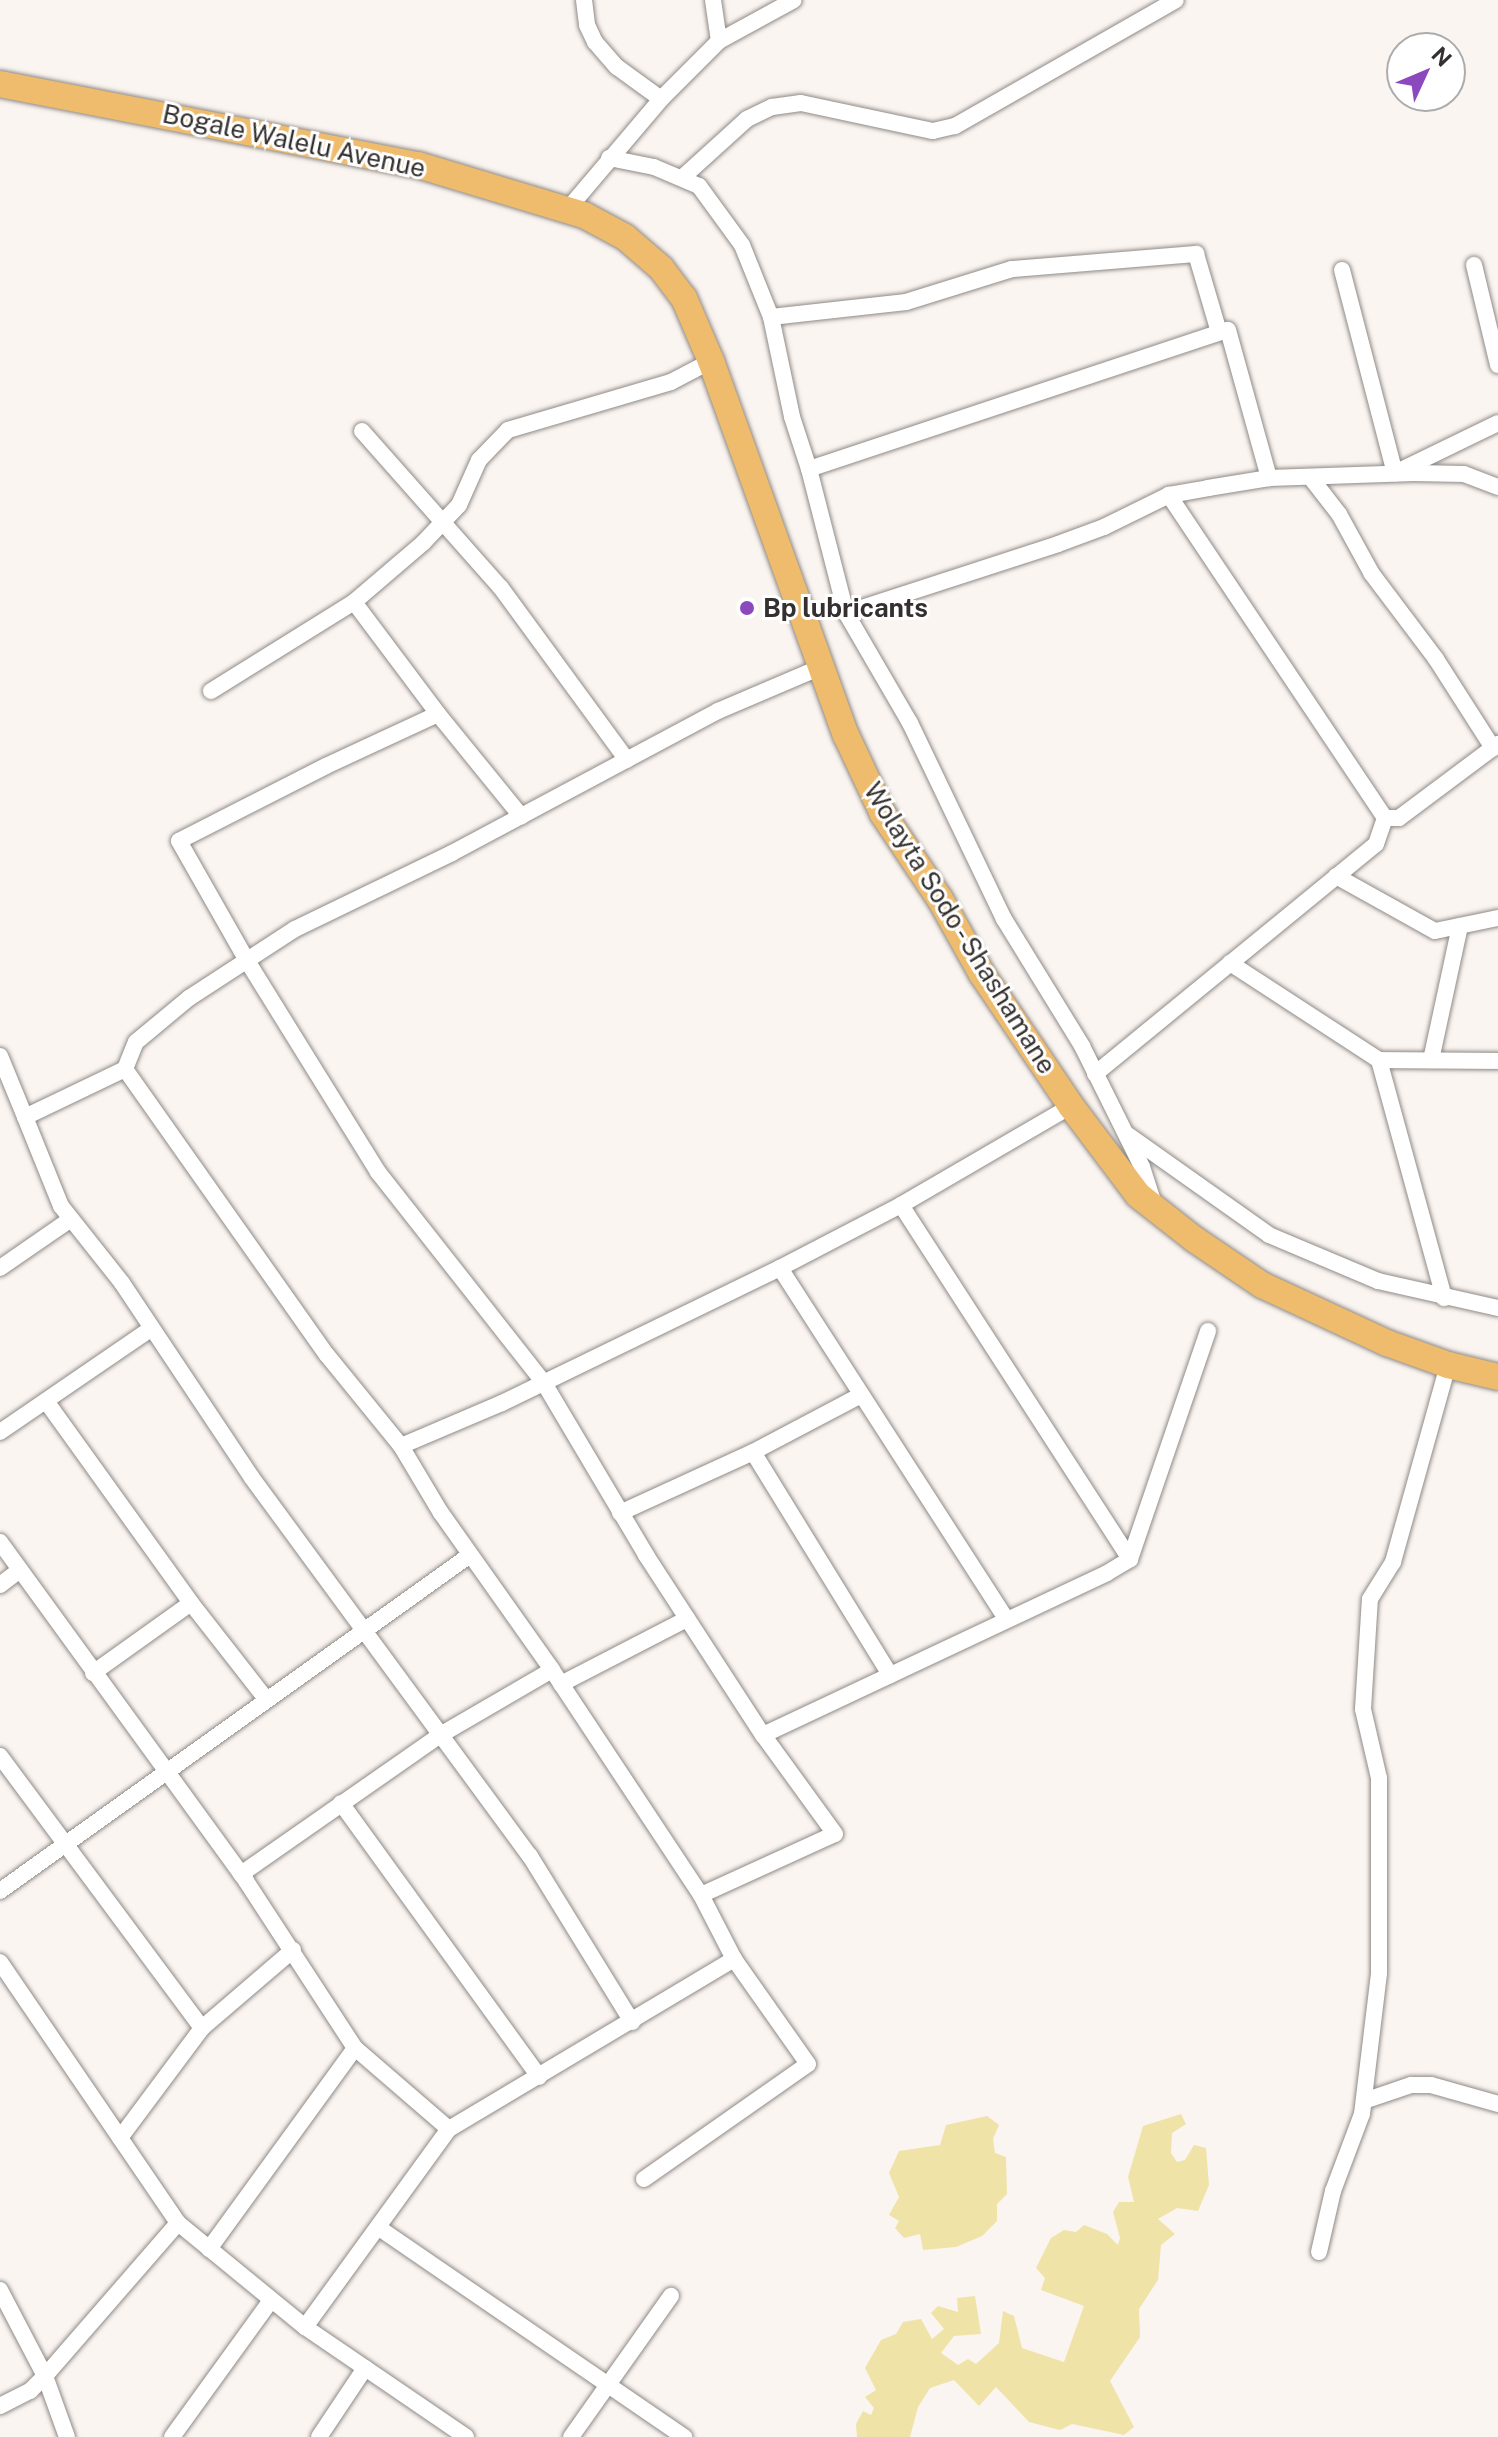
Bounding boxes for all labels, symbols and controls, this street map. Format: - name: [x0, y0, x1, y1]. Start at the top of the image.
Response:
- north arrow: [1386, 32, 1466, 112]
- text: N: [1426, 41, 1457, 72]
- street label: Bogale Walelu Avenue: [159, 98, 429, 184]
- place label: Bp lubricants: [763, 592, 928, 624]
- marker: Bp lubricants: [738, 599, 756, 617]
- street label: Wolayta Sodo - Shashamane: [855, 773, 1065, 1083]

